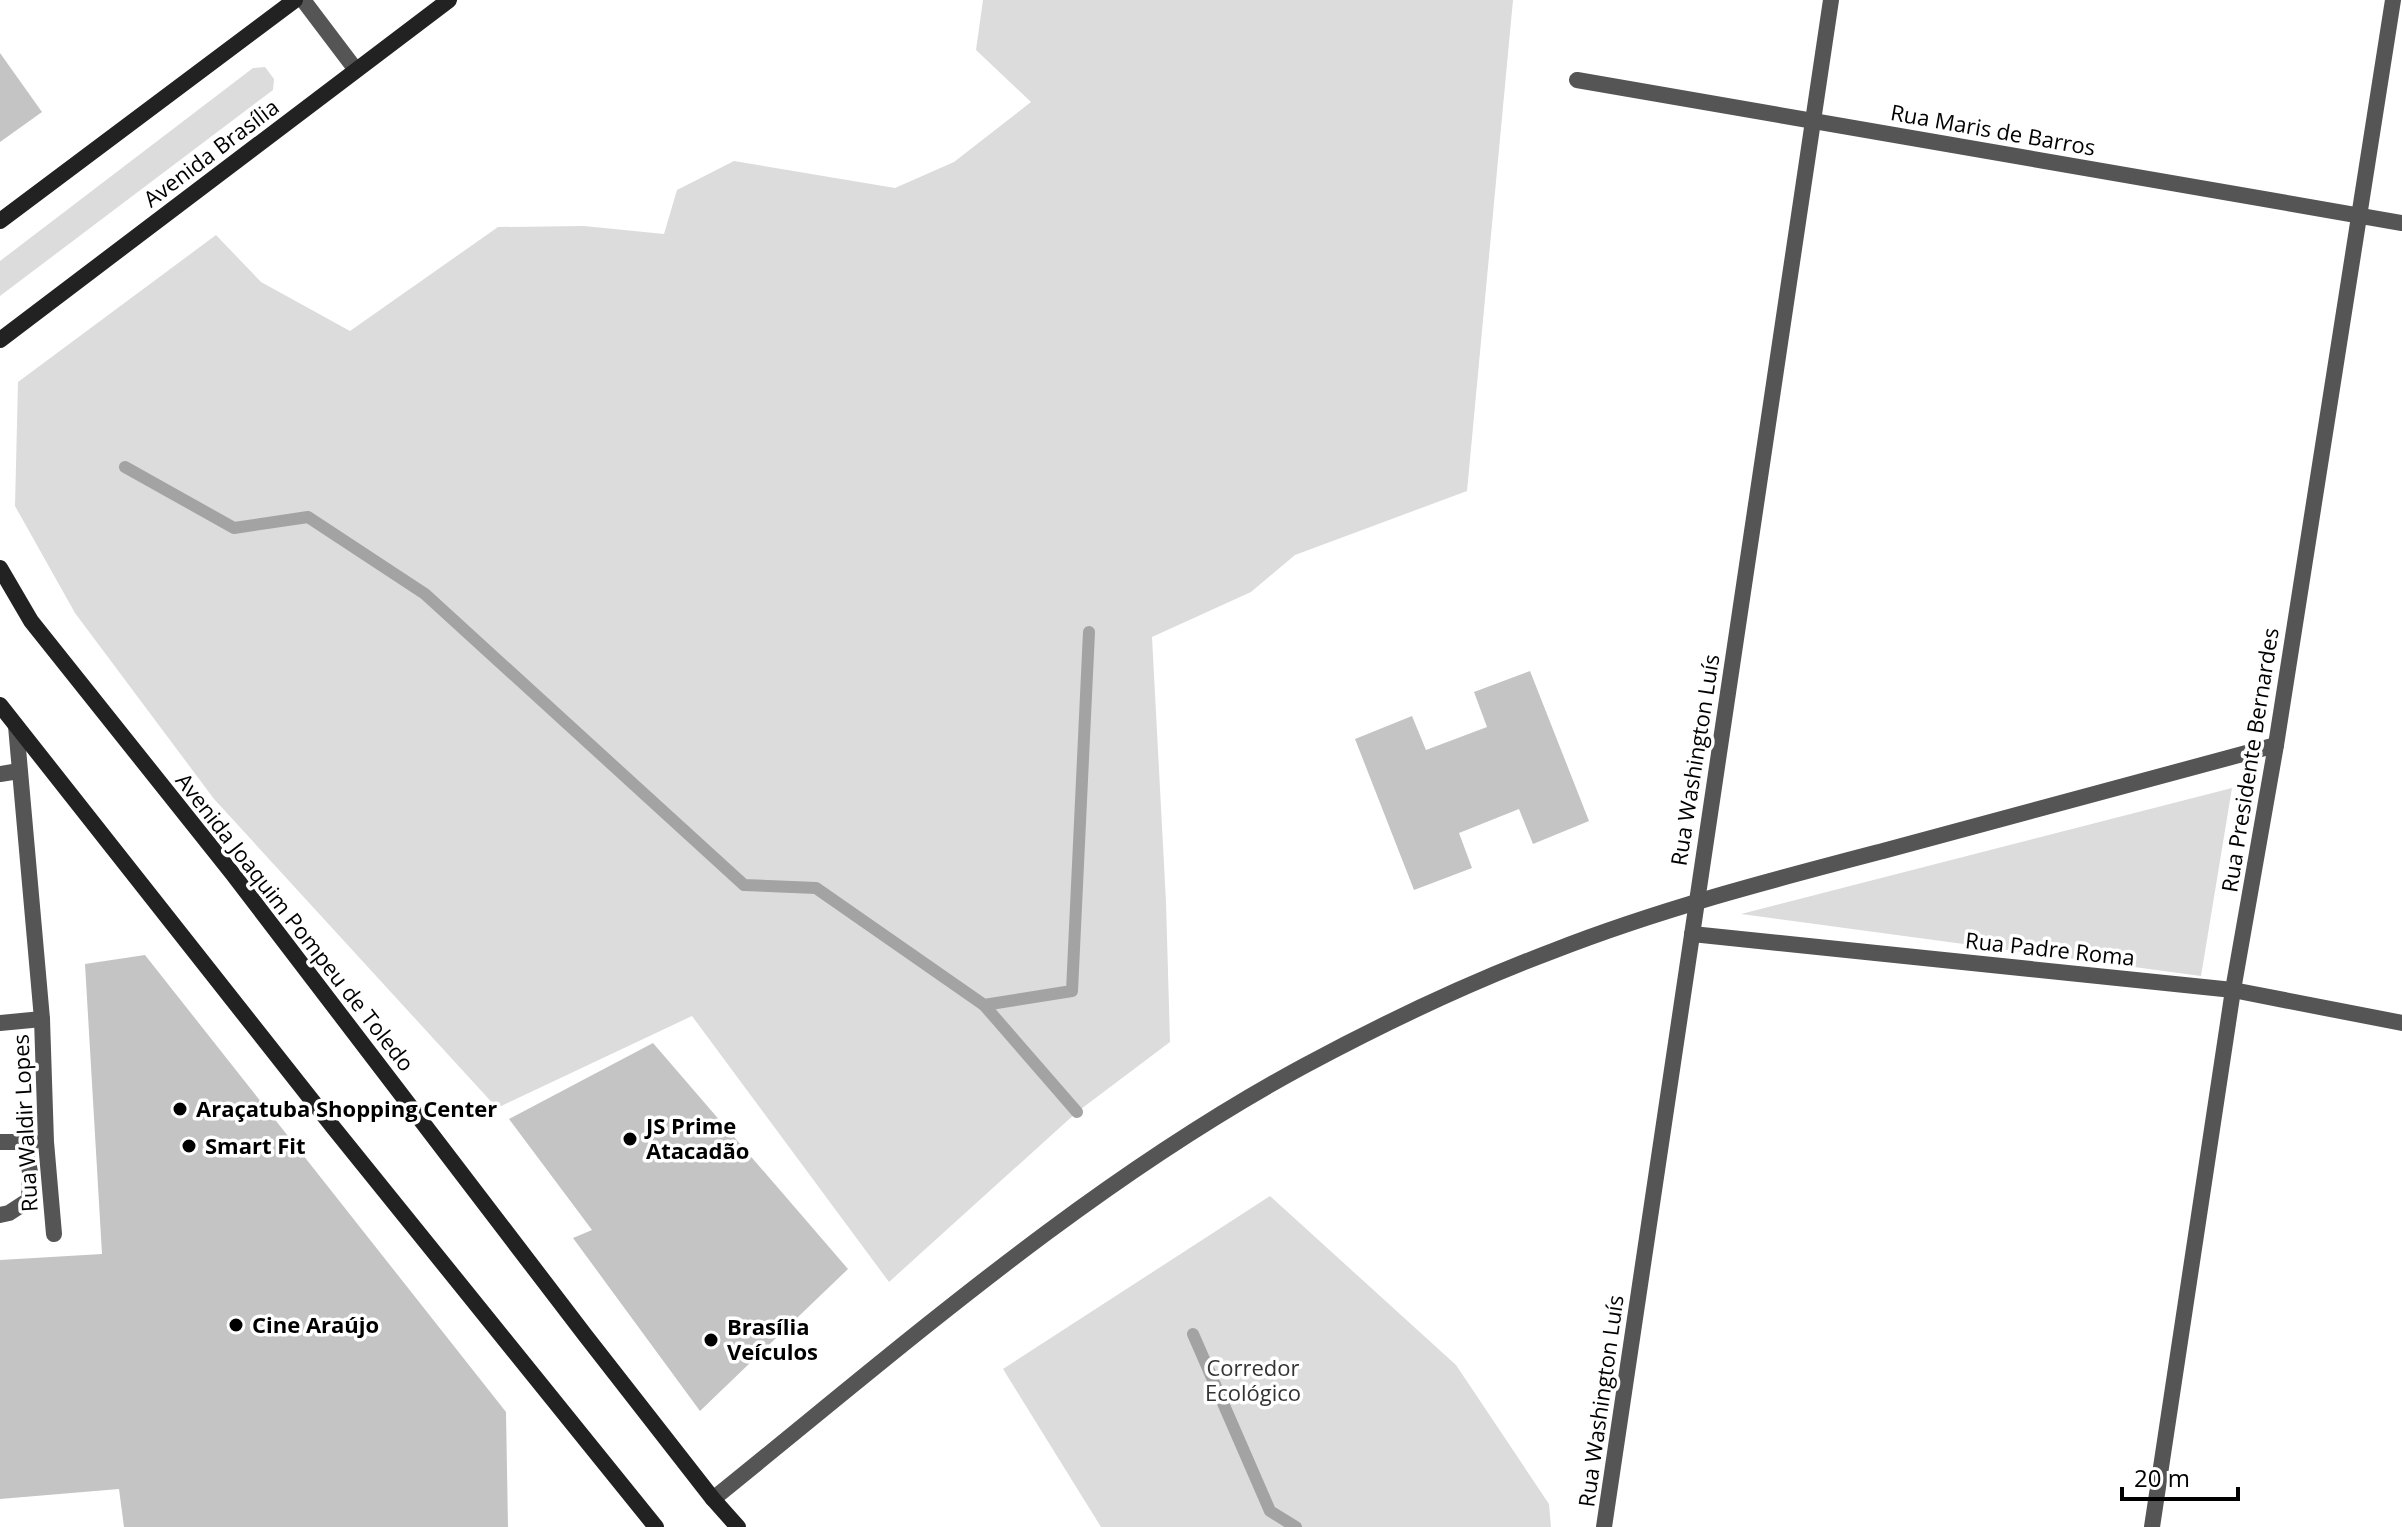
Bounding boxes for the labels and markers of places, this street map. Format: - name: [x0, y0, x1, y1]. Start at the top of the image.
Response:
- place label: Araçatuba Shopping Center: [196, 1093, 497, 1123]
- marker: Araçatuba Shopping Center: [171, 1100, 189, 1118]
- place label: JS Prime Atacadão: [644, 1110, 749, 1165]
- place label: Smart Fit: [205, 1130, 306, 1160]
- marker: JS Prime Atacadão: [621, 1130, 639, 1148]
- marker: Smart Fit: [180, 1137, 198, 1155]
- place label: Cine Araújo: [252, 1309, 379, 1339]
- place label: Brasília Veículos: [727, 1311, 818, 1366]
- marker: Cine Araújo: [227, 1316, 245, 1334]
- marker: Brasília Veículos: [702, 1331, 720, 1349]

